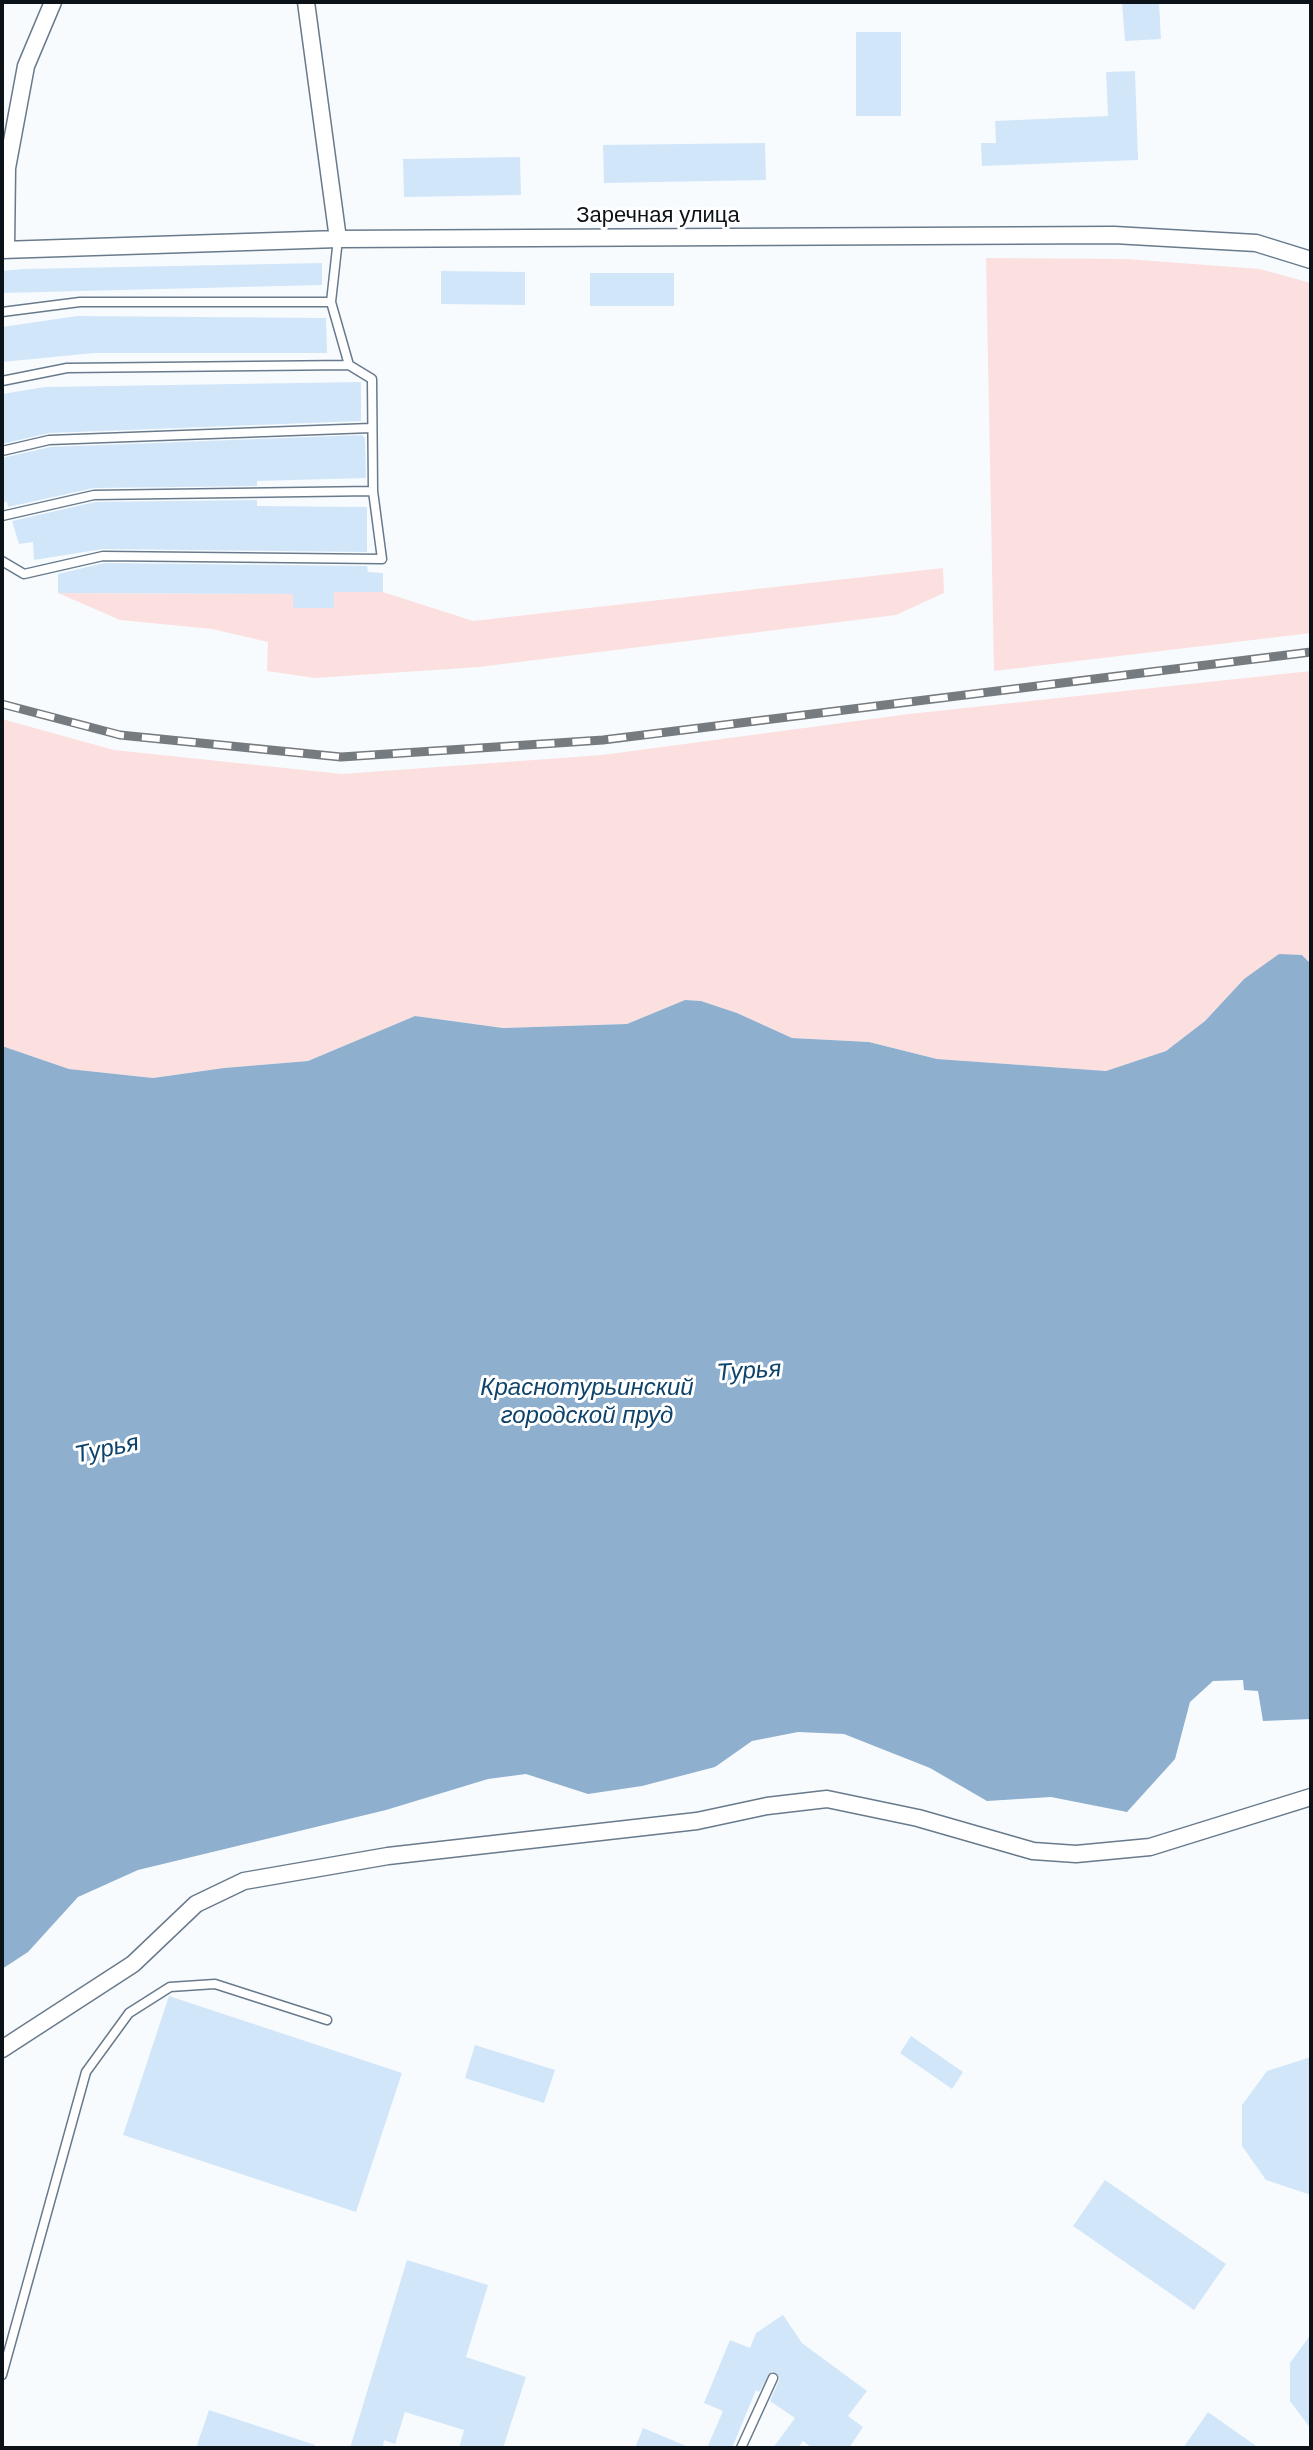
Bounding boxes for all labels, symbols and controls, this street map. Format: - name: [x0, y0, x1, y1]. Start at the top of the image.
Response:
- street label: Заречная улица: [576, 203, 740, 229]
- water label: Турья: [716, 1355, 782, 1389]
- water label: Краснотурьинский городской пруд: [480, 1375, 694, 1431]
- water label: Турья: [72, 1429, 142, 1471]

